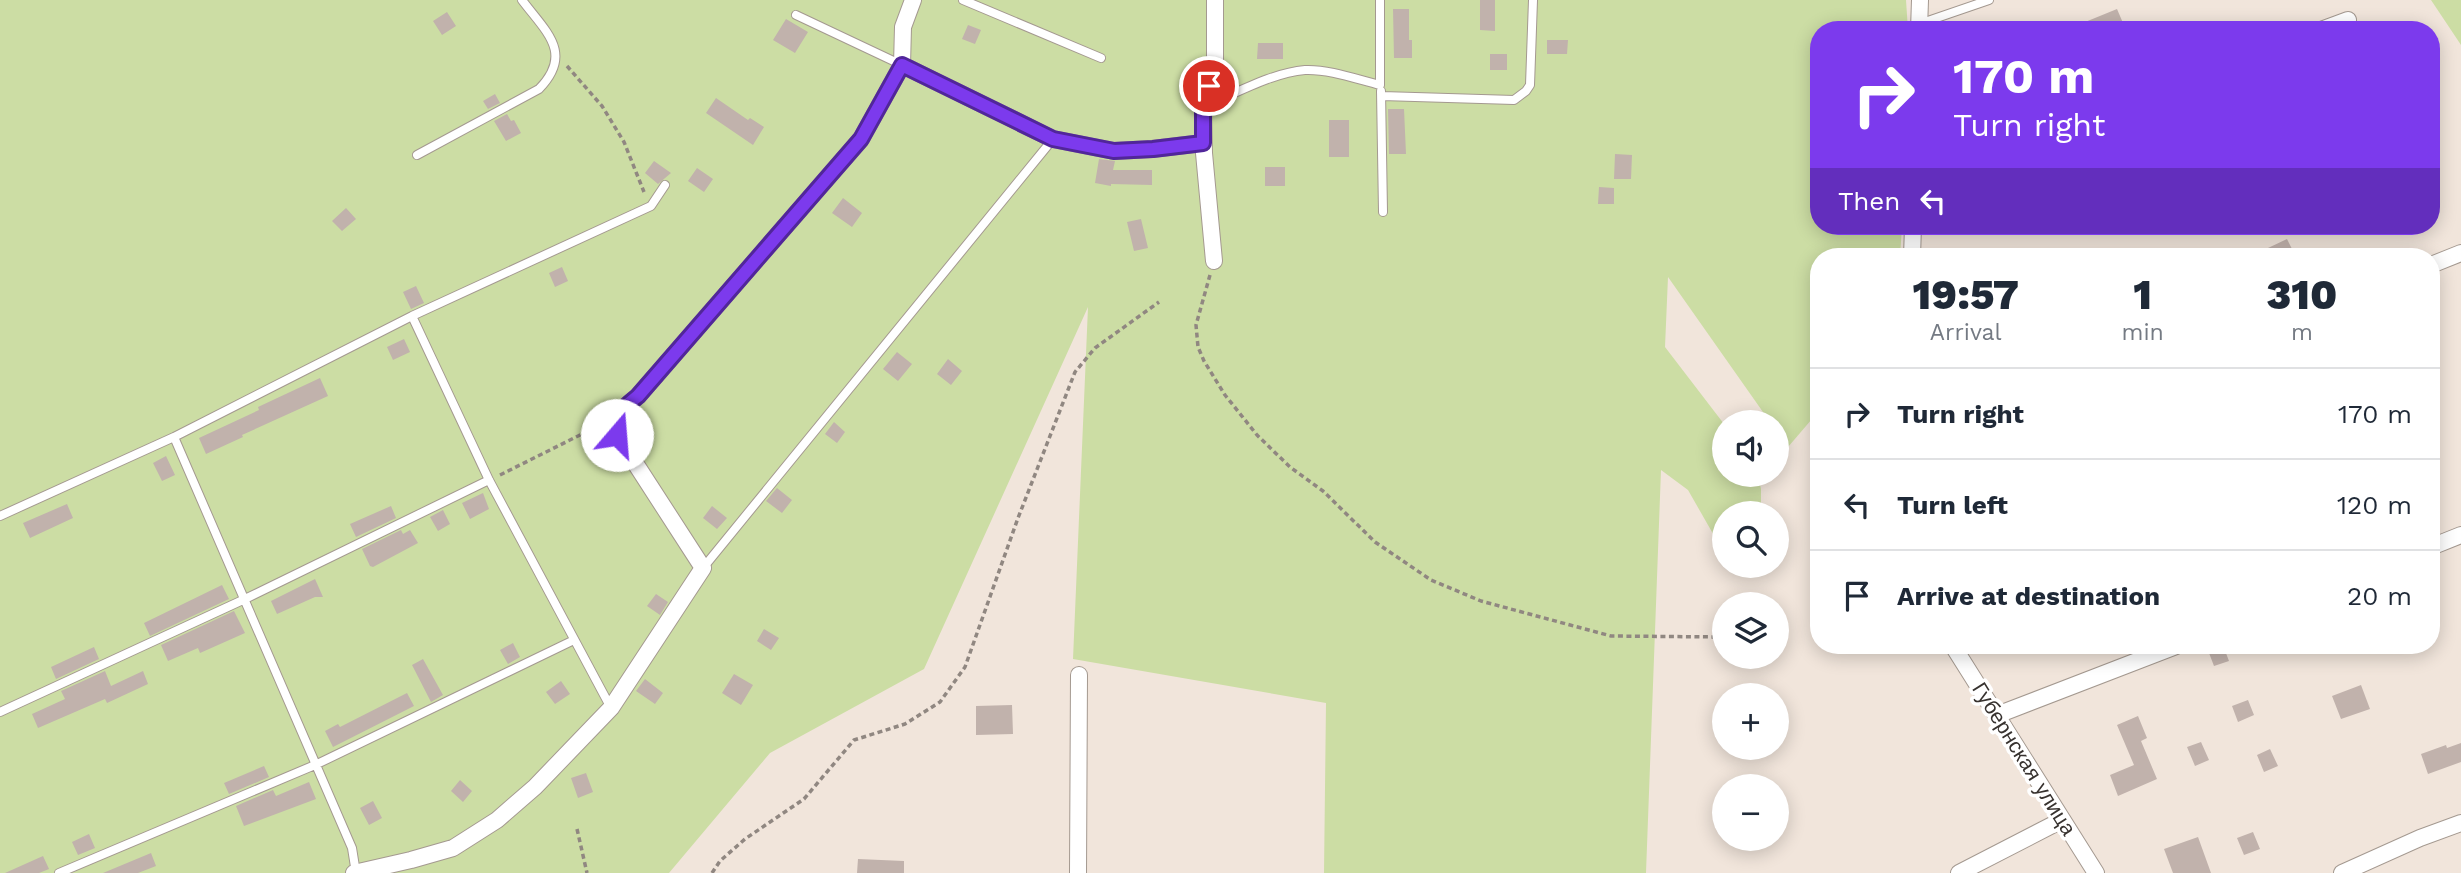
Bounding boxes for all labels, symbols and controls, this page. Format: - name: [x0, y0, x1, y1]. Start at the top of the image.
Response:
- text: 170 m: [1953, 47, 2094, 105]
- icon: right: [1838, 49, 1929, 140]
- pin: [1179, 56, 1239, 116]
- icon: arrive: [1190, 67, 1228, 105]
- text: Turn right: [1953, 106, 2105, 144]
- icon: left: [1914, 182, 1952, 220]
- text: Then: [1838, 186, 1900, 216]
- text: 19:57: [1913, 270, 2019, 319]
- text: 1: [2133, 270, 2152, 319]
- text: 310: [2266, 270, 2337, 319]
- text: Arrival: [1930, 319, 2002, 346]
- text: min: [2121, 319, 2164, 346]
- text: m: [2291, 319, 2313, 346]
- icon: right: [1838, 395, 1876, 433]
- position arrow: [580, 398, 654, 472]
- text: Turn right: [1897, 399, 2024, 429]
- text: 170 m: [2338, 399, 2412, 429]
- map controls: [1712, 410, 1789, 851]
- button: sound: [1712, 410, 1789, 487]
- icon: left: [1838, 486, 1876, 524]
- text: Turn left: [1897, 490, 2008, 520]
- text: 120 m: [2337, 490, 2412, 520]
- button: search: [1712, 501, 1789, 578]
- icon: arrive: [1838, 577, 1876, 615]
- text: Arrive at destination: [1897, 581, 2160, 611]
- text: 20 m: [2347, 581, 2412, 611]
- button: layers: [1712, 592, 1789, 669]
- street label: Губернская улица: [1967, 678, 2082, 840]
- button: +: [1712, 683, 1789, 760]
- button: −: [1712, 774, 1789, 851]

